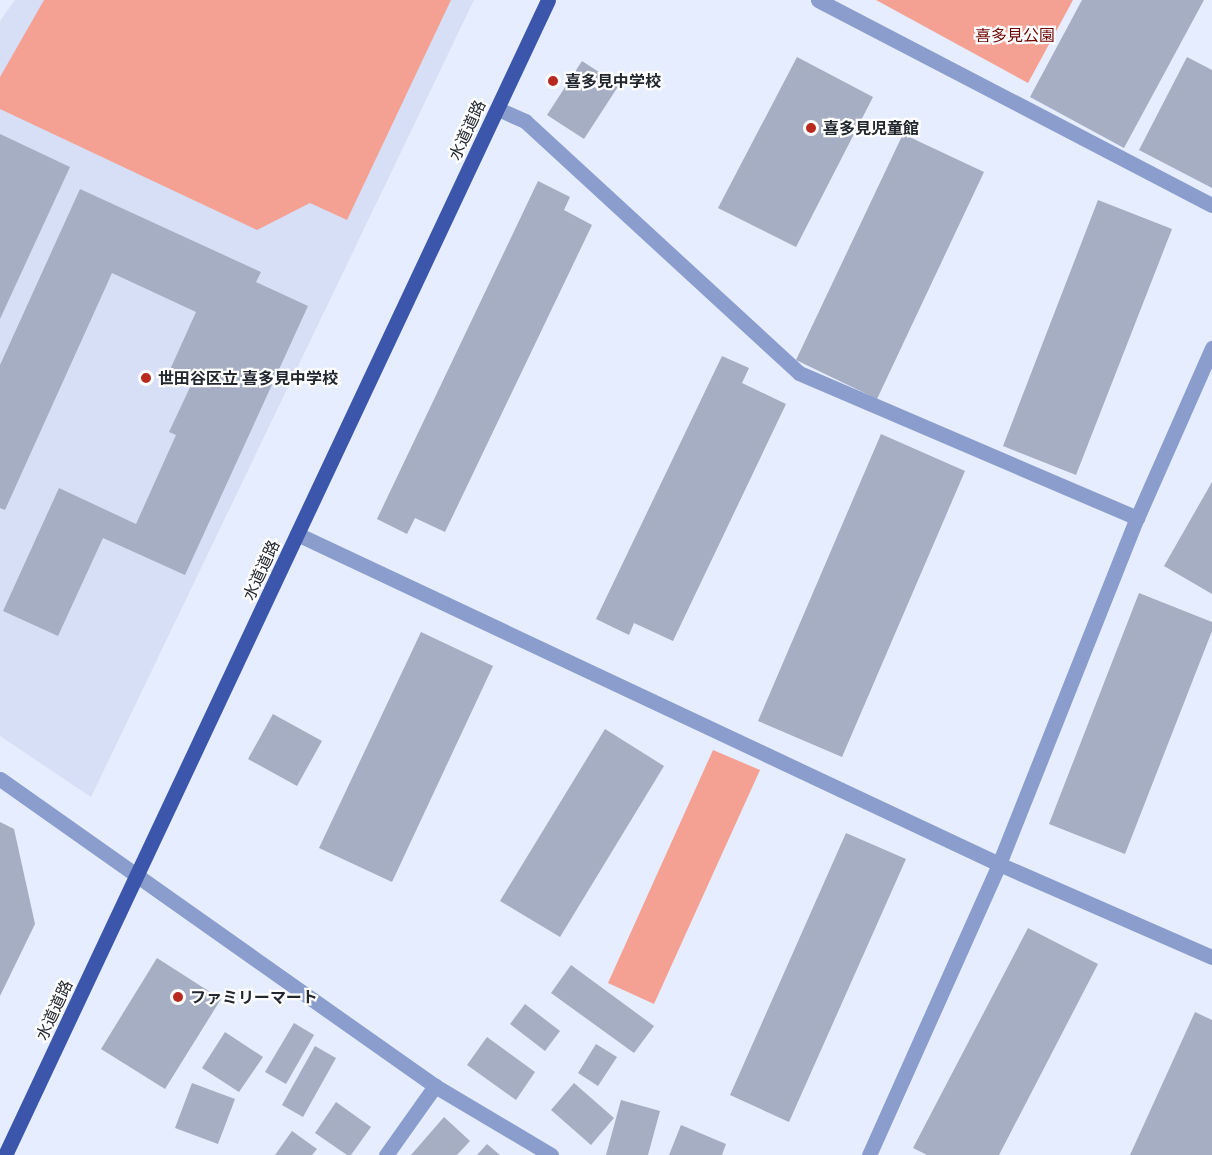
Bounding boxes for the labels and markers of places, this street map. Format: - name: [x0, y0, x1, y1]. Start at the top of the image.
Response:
- place label: 喜多見中学校: [565, 71, 661, 91]
- marker: 喜多見中学校: [546, 74, 560, 88]
- place label: 喜多見児童館: [823, 118, 919, 138]
- marker: 喜多見児童館: [804, 121, 818, 135]
- place label: 世田谷区立 喜多見中学校: [158, 368, 338, 388]
- marker: 世田谷区立 喜多見中学校: [139, 371, 153, 385]
- place label: ファミリーマート: [190, 987, 318, 1007]
- marker: ファミリーマート: [171, 990, 185, 1004]

